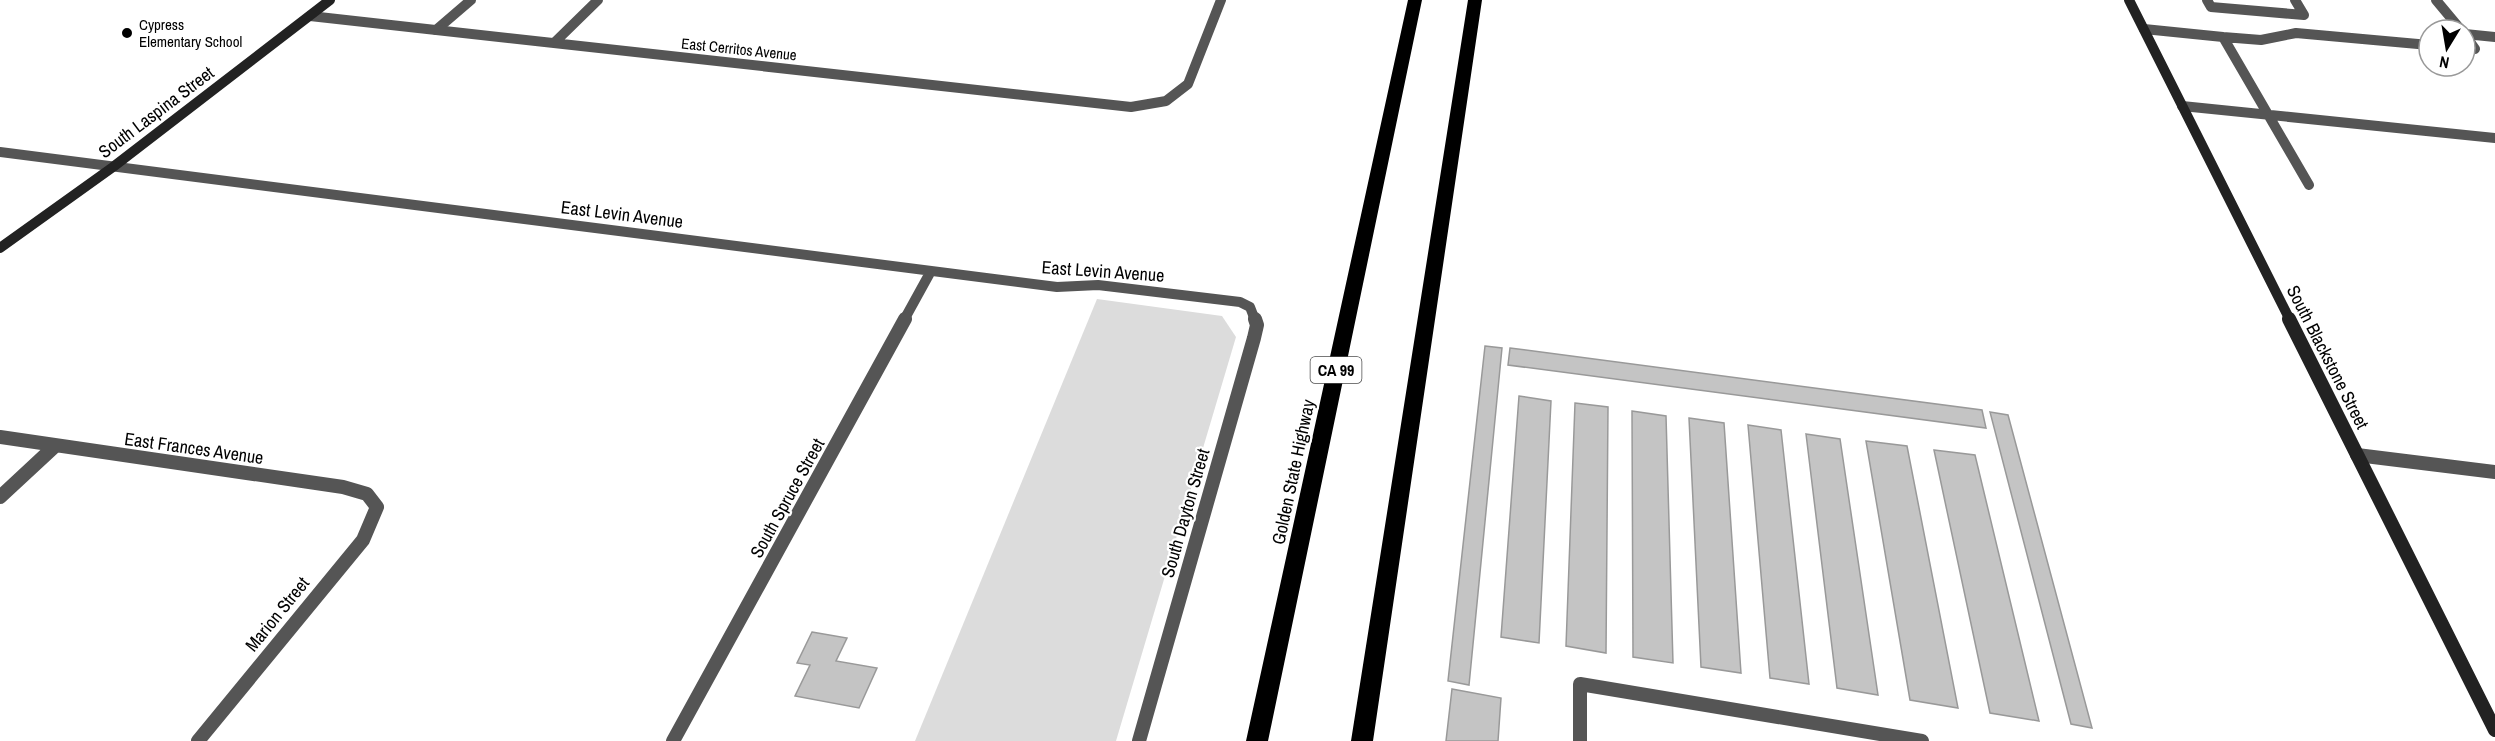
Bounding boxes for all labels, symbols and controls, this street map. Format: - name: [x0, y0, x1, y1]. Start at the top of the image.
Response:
- place label: Cypress Elementary School: [139, 14, 242, 52]
- north arrow: [2417, 18, 2477, 78]
- marker: Cypress Elementary School: [120, 26, 134, 40]
- street label: East Cerritos Avenue: [680, 32, 798, 66]
- text: N: [2437, 51, 2451, 74]
- street label: South Laspina Street: [93, 60, 219, 164]
- street label: East Levin Avenue: [560, 194, 684, 234]
- street label: East Levin Avenue: [1041, 254, 1165, 288]
- street label: South Blackstone Street: [2281, 281, 2375, 433]
- road number: CA 99: [1310, 357, 1362, 383]
- street label: Golden State Highway: [1265, 397, 1321, 547]
- street label: East Frances Avenue: [123, 426, 265, 470]
- street label: South Spruce Street: [744, 434, 830, 562]
- street label: South Dayton Street: [1155, 446, 1215, 580]
- street label: Marion Street: [239, 571, 315, 657]

